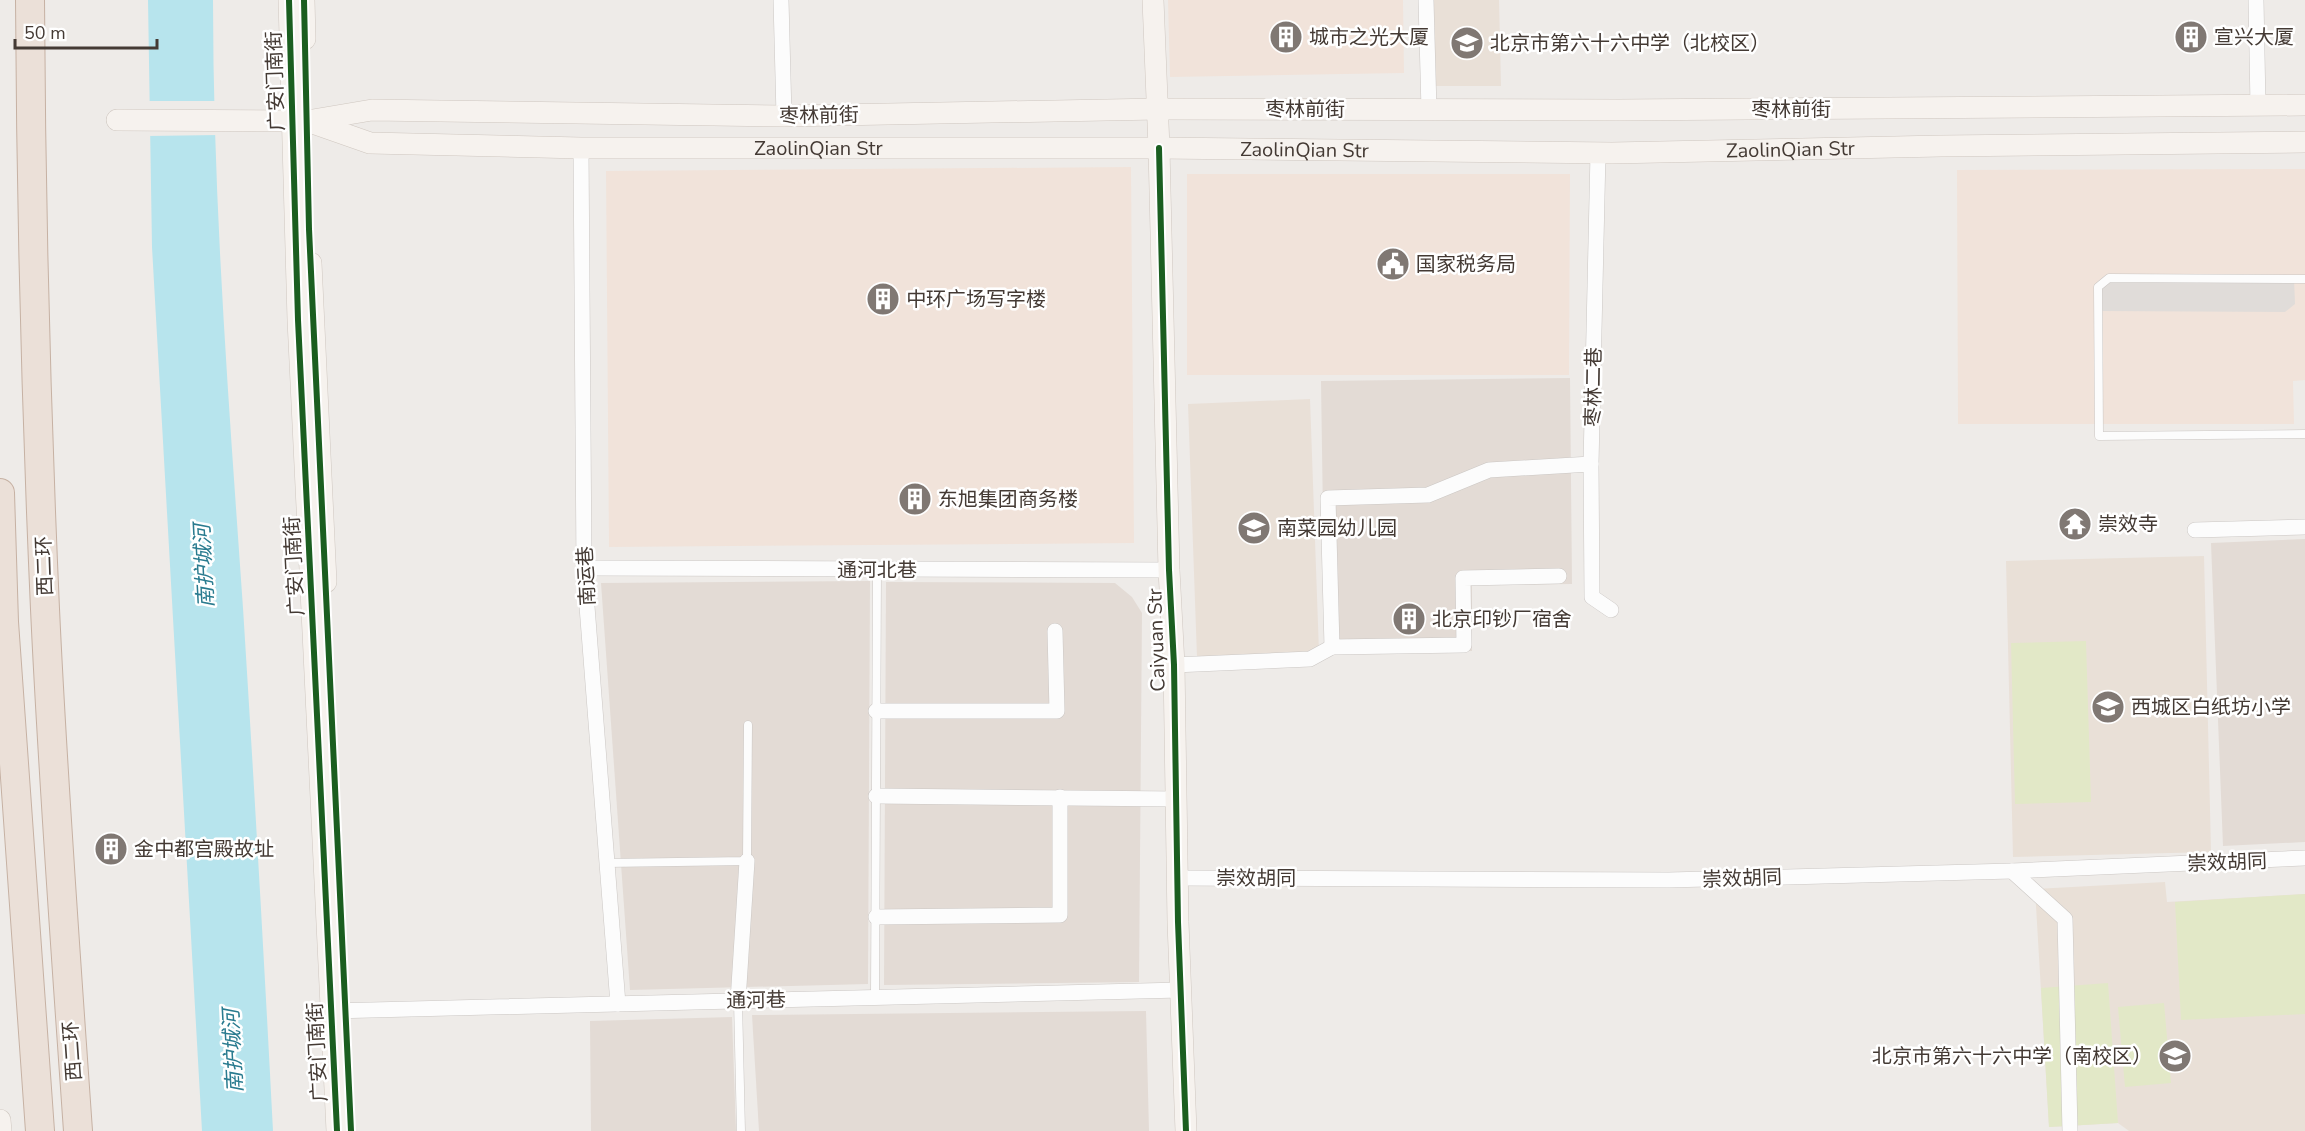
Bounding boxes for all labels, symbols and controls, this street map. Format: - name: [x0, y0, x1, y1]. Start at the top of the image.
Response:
- scale bar: [15, 12, 158, 50]
- building icon: 城市之光大厦: [1268, 19, 1304, 55]
- building icon: 宣兴大厦: [2173, 19, 2209, 55]
- text: 50 m: [24, 21, 66, 45]
- place label: 城市之光大厦: [1309, 24, 1429, 51]
- place label: 宣兴大厦: [2214, 24, 2294, 51]
- school or university icon: 北京市第六十六中学（北校区）: [1449, 25, 1485, 61]
- place label: 北京市第六十六中学（北校区）: [1490, 30, 1770, 57]
- street label: 广安门南街: [260, 31, 291, 131]
- street label: 枣林前街: [1265, 96, 1345, 123]
- street label: 枣林前街: [1751, 96, 1831, 123]
- street label: 枣林前街: [779, 101, 859, 130]
- street label: ZaolinQian Str: [754, 135, 883, 162]
- street label: ZaolinQian Str: [1726, 135, 1855, 165]
- street label: ZaolinQian Str: [1240, 136, 1369, 164]
- public building icon: 国家税务局: [1375, 246, 1411, 282]
- place label: 国家税务局: [1416, 251, 1516, 278]
- building icon: 中环广场写字楼: [865, 281, 901, 317]
- place label: 中环广场写字楼: [906, 286, 1046, 313]
- street label: 枣林二巷: [1579, 347, 1608, 427]
- building icon: 东旭集团商务楼: [897, 481, 933, 517]
- place label: 东旭集团商务楼: [938, 486, 1078, 513]
- temple icon: 崇效寺: [2057, 506, 2093, 542]
- school or university icon: 南菜园幼儿园: [1236, 510, 1272, 546]
- place label: 崇效寺: [2098, 511, 2158, 538]
- street label: 广安门南街: [278, 515, 311, 617]
- place label: 南菜园幼儿园: [1277, 515, 1397, 542]
- water label: 南护城河: [188, 519, 220, 609]
- street label: 西二环: [30, 536, 59, 596]
- street label: 南运巷: [571, 545, 602, 607]
- street label: 通河北巷: [837, 557, 917, 584]
- street label: Caiyuan Str: [1141, 588, 1172, 692]
- building icon: 北京印钞厂宿舍: [1391, 601, 1427, 637]
- place label: 北京印钞厂宿舍: [1432, 606, 1572, 633]
- school or university icon: 西城区白纸坊小学: [2090, 689, 2126, 725]
- place label: 西城区白纸坊小学: [2131, 694, 2291, 721]
- building icon: 金中都宫殿故址: [93, 831, 129, 867]
- place label: 金中都宫殿故址: [134, 836, 274, 863]
- street label: 崇效胡同: [2187, 848, 2267, 877]
- street label: 崇效胡同: [1702, 864, 1782, 893]
- street label: 崇效胡同: [1216, 865, 1296, 892]
- street label: 通河巷: [726, 986, 786, 1015]
- street label: 广安门南街: [301, 1001, 334, 1103]
- water label: 南护城河: [217, 1004, 249, 1094]
- street label: 西二环: [57, 1020, 88, 1082]
- school or university icon: 北京市第六十六中学（南校区）: [2157, 1038, 2193, 1074]
- place label: 北京市第六十六中学（南校区）: [1872, 1043, 2152, 1070]

